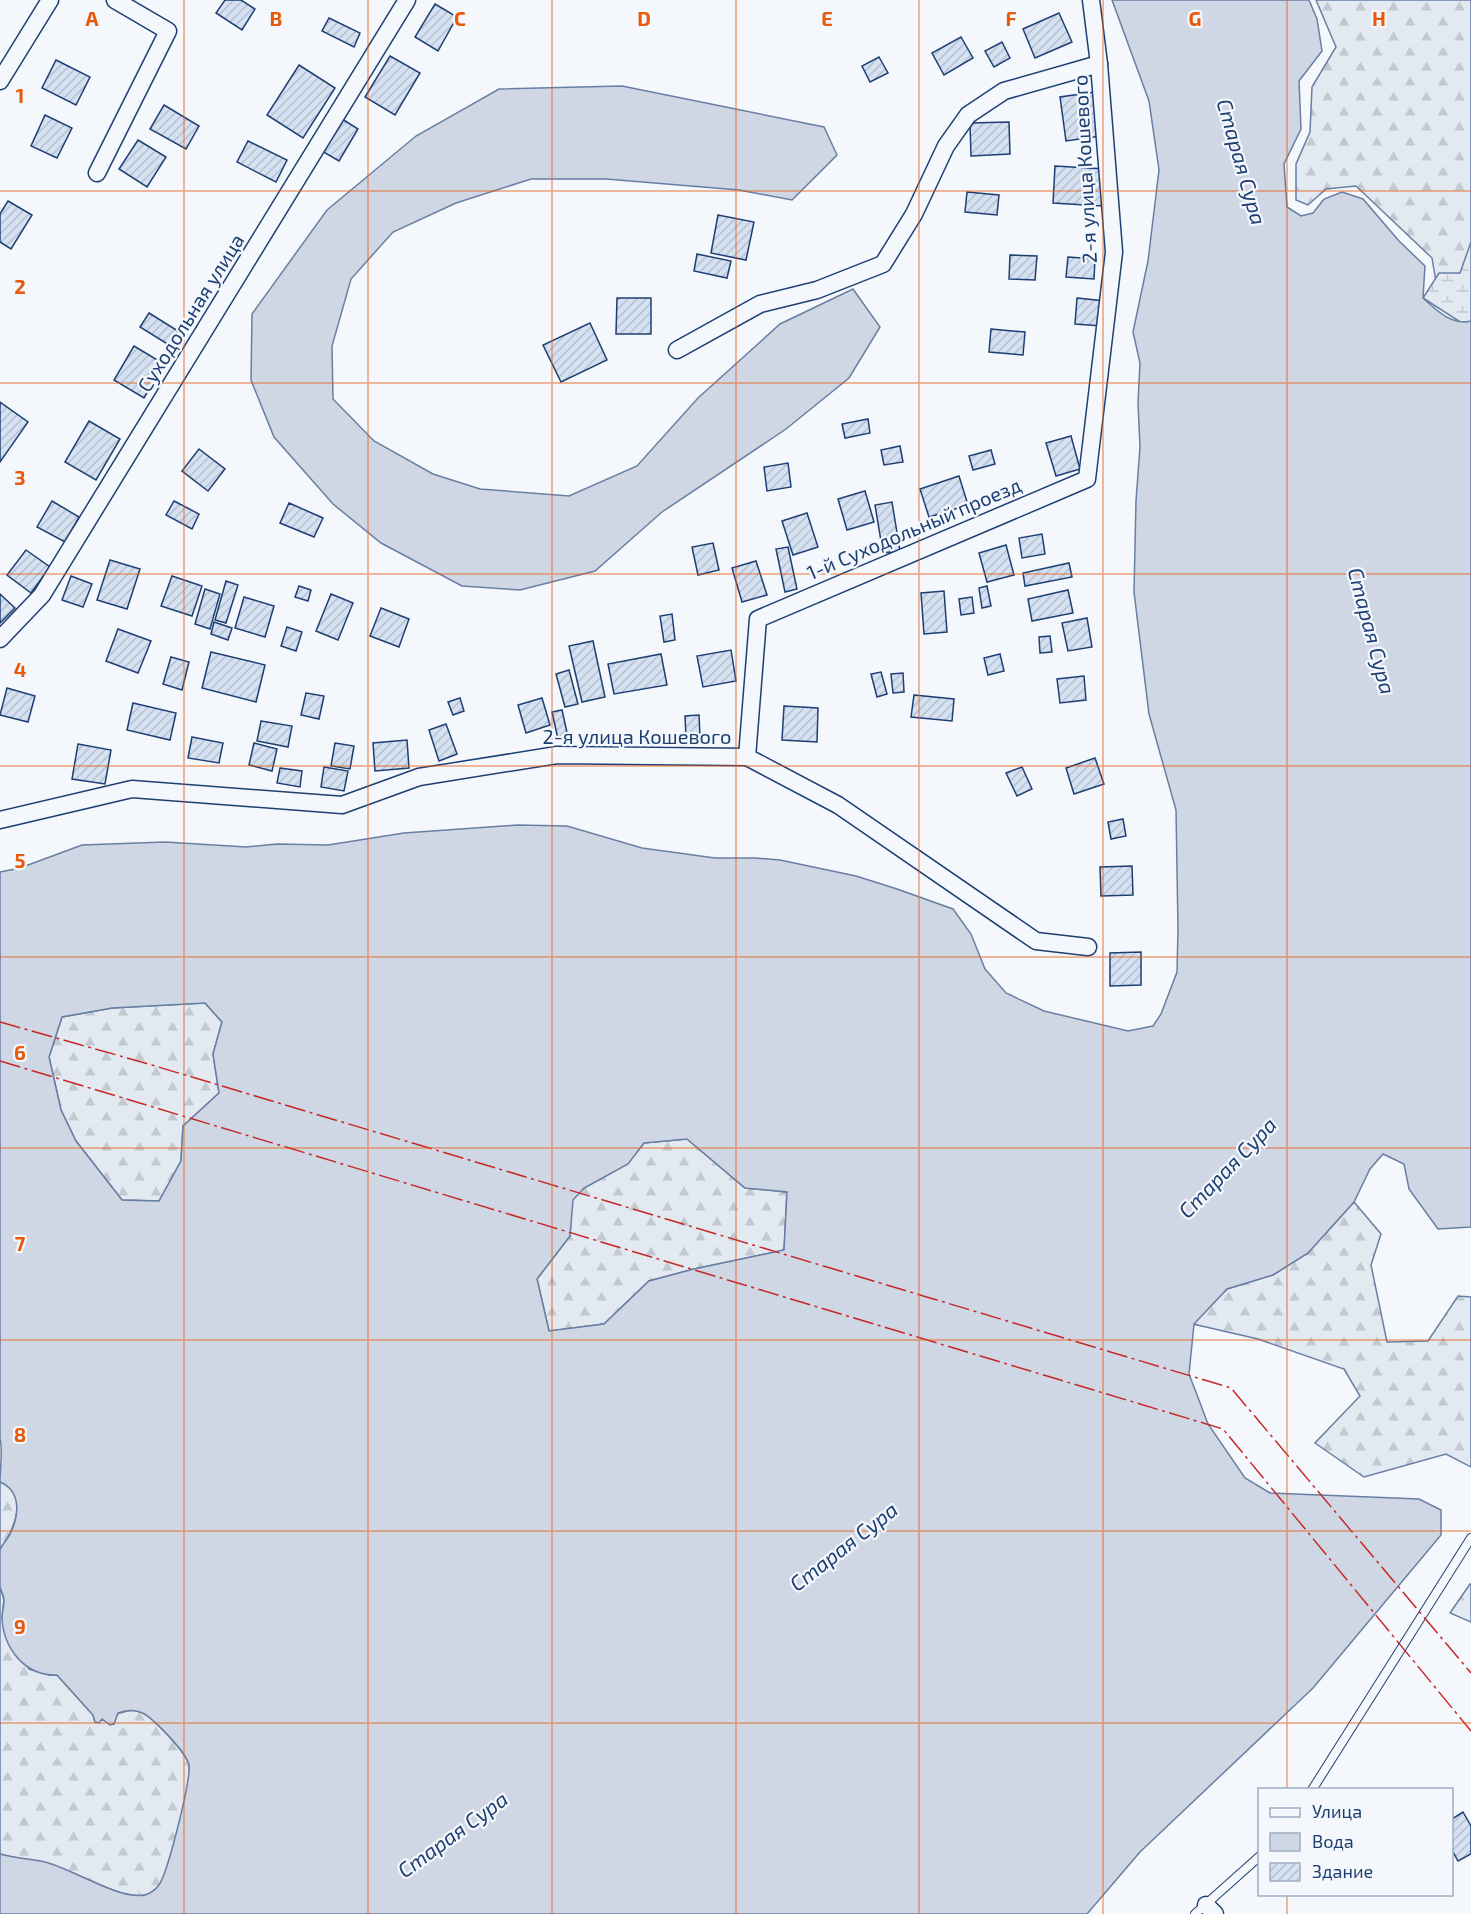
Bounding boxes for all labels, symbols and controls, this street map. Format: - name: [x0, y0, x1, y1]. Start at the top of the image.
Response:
- text: A: [85, 6, 99, 30]
- text: B: [270, 6, 282, 30]
- text: C: [454, 6, 466, 30]
- text: D: [637, 6, 651, 30]
- text: E: [821, 6, 833, 30]
- text: F: [1005, 6, 1017, 30]
- text: G: [1189, 6, 1201, 30]
- text: H: [1372, 6, 1386, 30]
- street label: 2-я улица Кошевого: [1067, 74, 1102, 264]
- text: 1: [16, 83, 24, 107]
- water label: Старая Сура: [1213, 96, 1272, 228]
- street label: Суходольная улица: [132, 229, 249, 396]
- text: 2: [14, 274, 26, 298]
- text: 3: [14, 465, 26, 489]
- street label: 1-й Суходольный проезд: [803, 472, 1025, 585]
- water label: Старая Сура: [1344, 565, 1401, 697]
- text: 4: [14, 657, 27, 681]
- street label: 2-я улица Кошевого: [542, 724, 732, 749]
- text: 5: [14, 848, 26, 872]
- text: 6: [14, 1040, 26, 1064]
- water label: Старая Сура: [1173, 1112, 1281, 1222]
- text: 7: [15, 1231, 26, 1255]
- text: 8: [14, 1422, 26, 1446]
- water label: Старая Сура: [784, 1496, 902, 1596]
- text: 9: [14, 1614, 26, 1638]
- water label: Старая Сура: [392, 1785, 512, 1882]
- legend: [1258, 1788, 1453, 1896]
- text: Улица: [1312, 1800, 1362, 1822]
- text: Вода: [1312, 1830, 1354, 1852]
- text: Здание: [1312, 1860, 1373, 1882]

